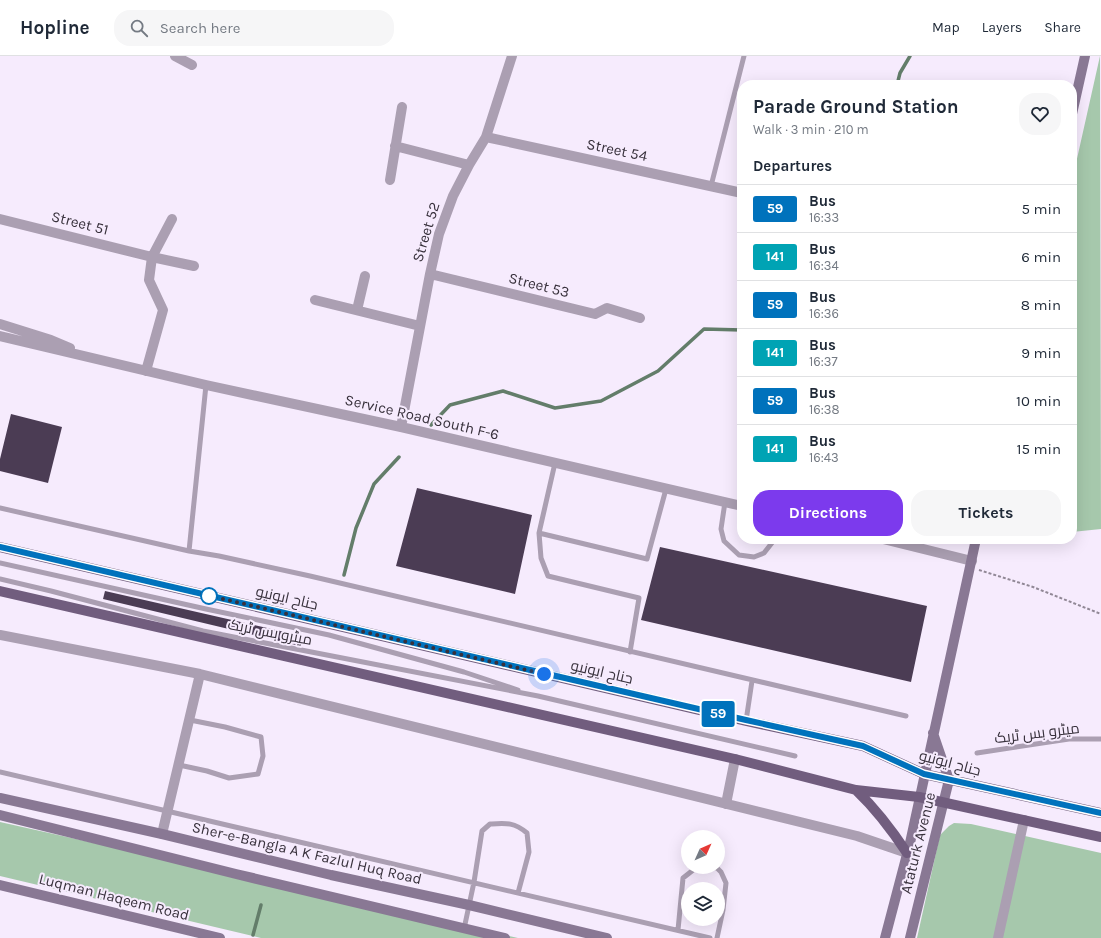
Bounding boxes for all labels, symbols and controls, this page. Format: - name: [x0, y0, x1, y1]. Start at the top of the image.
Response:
- search box: [114, 10, 394, 46]
- text: Hopline: [20, 17, 90, 39]
- icon: search: [128, 17, 150, 39]
- text: Search here: [160, 19, 240, 37]
- text: Map: [932, 19, 960, 36]
- text: Layers: [982, 19, 1022, 36]
- text: Share: [1044, 19, 1081, 36]
- button: heart: [1019, 93, 1061, 135]
- text: Parade Ground Station: [753, 96, 959, 118]
- text: Walk · 3 min · 210 m: [753, 122, 869, 137]
- street label: Street 54: [585, 135, 650, 165]
- text: Departures: [753, 157, 832, 175]
- text: Bus: [809, 192, 836, 210]
- street label: Street 52: [408, 200, 444, 264]
- text: 59: [767, 200, 783, 217]
- text: 5 min: [1021, 200, 1061, 218]
- street label: Street 51: [50, 207, 110, 239]
- text: 16:33: [809, 210, 839, 225]
- text: Bus: [809, 240, 836, 258]
- text: 141: [766, 248, 784, 265]
- text: 6 min: [1021, 248, 1061, 266]
- text: 16:34: [809, 258, 839, 273]
- street label: Street 53: [507, 269, 571, 301]
- text: Bus: [809, 288, 836, 306]
- text: 59: [767, 296, 783, 313]
- text: 8 min: [1021, 296, 1061, 314]
- text: 16:36: [809, 306, 839, 321]
- text: Bus: [809, 336, 836, 354]
- text: 141: [766, 344, 784, 361]
- text: 9 min: [1021, 344, 1061, 362]
- text: 16:37: [809, 354, 838, 369]
- text: Bus: [809, 384, 836, 402]
- street label: Service Road South F-6: [343, 391, 501, 443]
- text: 59: [767, 392, 783, 409]
- text: 10 min: [1016, 392, 1061, 410]
- text: 16:38: [809, 402, 839, 417]
- text: Bus: [809, 432, 836, 450]
- text: 141: [766, 440, 784, 457]
- text: 15 min: [1016, 440, 1061, 458]
- text: 16:43: [809, 450, 839, 465]
- button: Directions: [753, 490, 903, 536]
- button: Tickets: [911, 490, 1061, 536]
- street label: جناح ایونیو: [254, 582, 320, 616]
- unlabelled marker: [200, 587, 218, 605]
- street label: میٹرو بس ٹریک: [226, 615, 314, 650]
- street label: جناح ایونیو: [569, 656, 635, 690]
- your location: [534, 664, 554, 684]
- line badge: 59: [700, 701, 736, 727]
- text: 59: [710, 705, 726, 722]
- street label: میٹرو بس ٹریک: [993, 719, 1081, 748]
- street label: جناح ایونیو: [917, 746, 983, 782]
- street label: Ataturk Avenue: [897, 790, 939, 896]
- street label: Sher-e-Bangla A K Fazlul Huq Road: [190, 818, 424, 888]
- north arrow: [681, 830, 725, 874]
- map controls: [681, 830, 725, 926]
- street label: Luqman Haqeem Road: [37, 870, 191, 924]
- button: layers: [681, 882, 725, 926]

